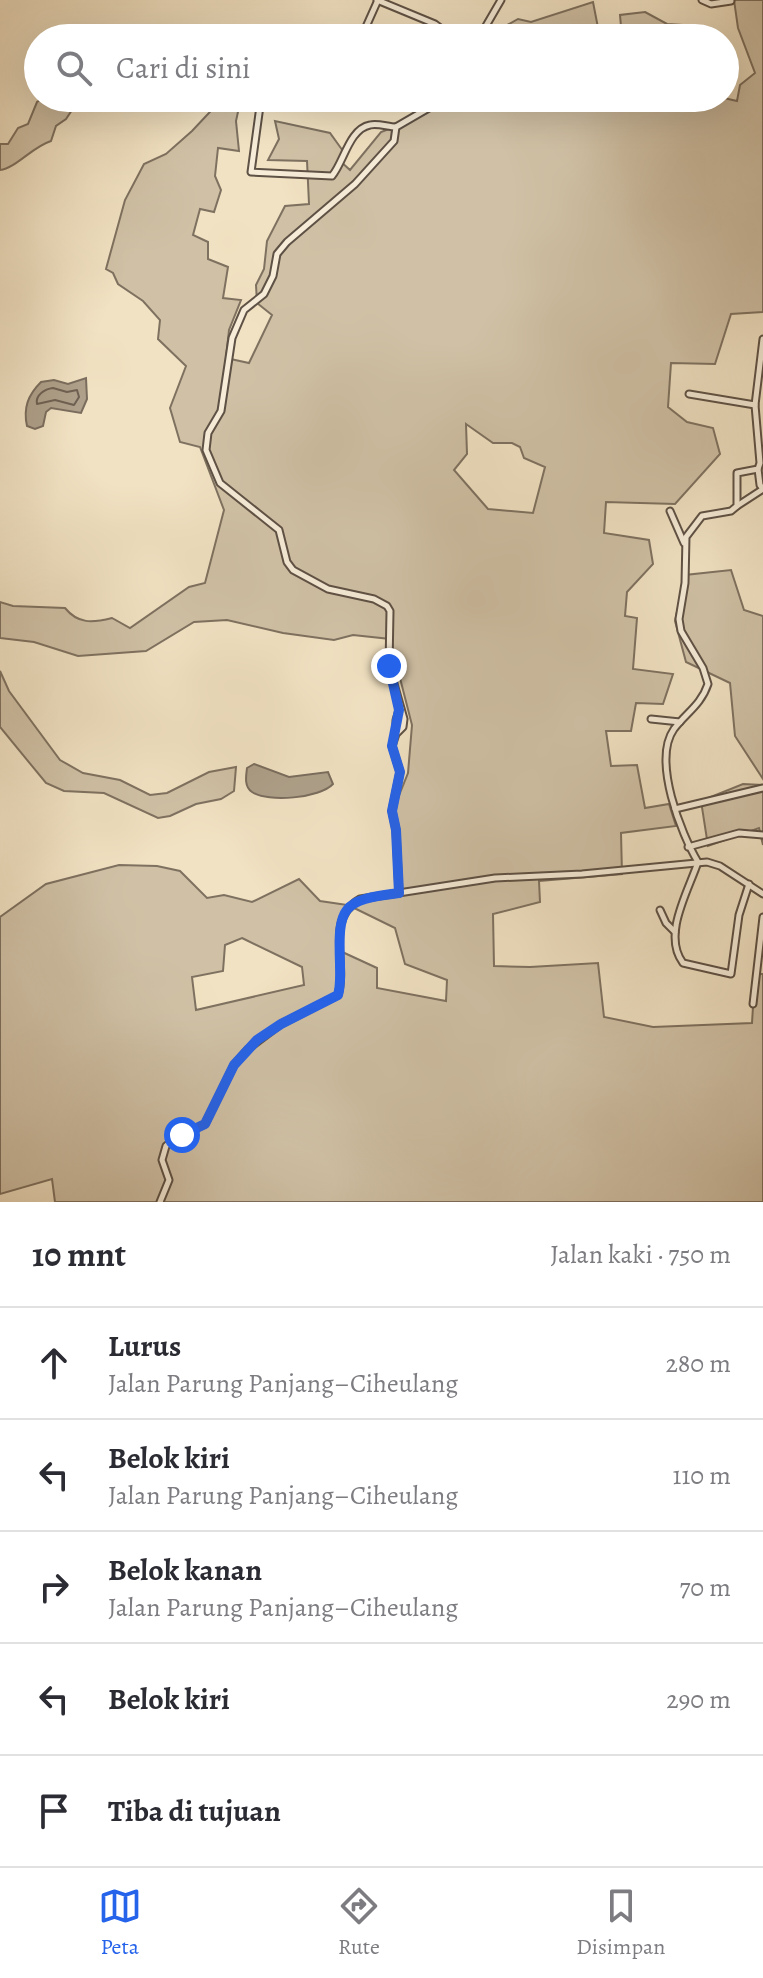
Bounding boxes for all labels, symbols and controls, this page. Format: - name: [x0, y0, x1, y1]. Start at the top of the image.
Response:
- search box: [24, 24, 739, 112]
- icon: search: [52, 46, 96, 90]
- text: Cari di sini: [116, 48, 251, 88]
- route end: [371, 648, 407, 684]
- route start: [164, 1117, 200, 1153]
- text: 10 mnt: [32, 1231, 126, 1278]
- text: Jalan kaki · 750 m: [550, 1237, 731, 1272]
- text: Lurus: [108, 1326, 181, 1366]
- icon: ahead: [32, 1341, 76, 1385]
- text: 280 m: [665, 1346, 731, 1381]
- text: Jalan Parung Panjang–Ciheulang: [108, 1366, 458, 1401]
- text: Belok kiri: [108, 1438, 230, 1478]
- icon: left: [32, 1453, 76, 1497]
- text: 110 m: [673, 1458, 731, 1493]
- text: Jalan Parung Panjang–Ciheulang: [108, 1478, 458, 1513]
- text: Belok kanan: [108, 1550, 262, 1590]
- icon: right: [32, 1565, 76, 1609]
- text: 70 m: [679, 1570, 731, 1605]
- text: Jalan Parung Panjang–Ciheulang: [108, 1590, 458, 1625]
- icon: left: [32, 1677, 76, 1721]
- text: Belok kiri: [108, 1679, 230, 1719]
- text: 290 m: [666, 1682, 731, 1717]
- icon: arrive: [32, 1789, 76, 1833]
- text: Tiba di tujuan: [108, 1791, 281, 1831]
- tab: Peta: [98, 1884, 142, 1962]
- tab: Rute: [337, 1884, 381, 1962]
- tab: Disimpan: [576, 1884, 665, 1962]

